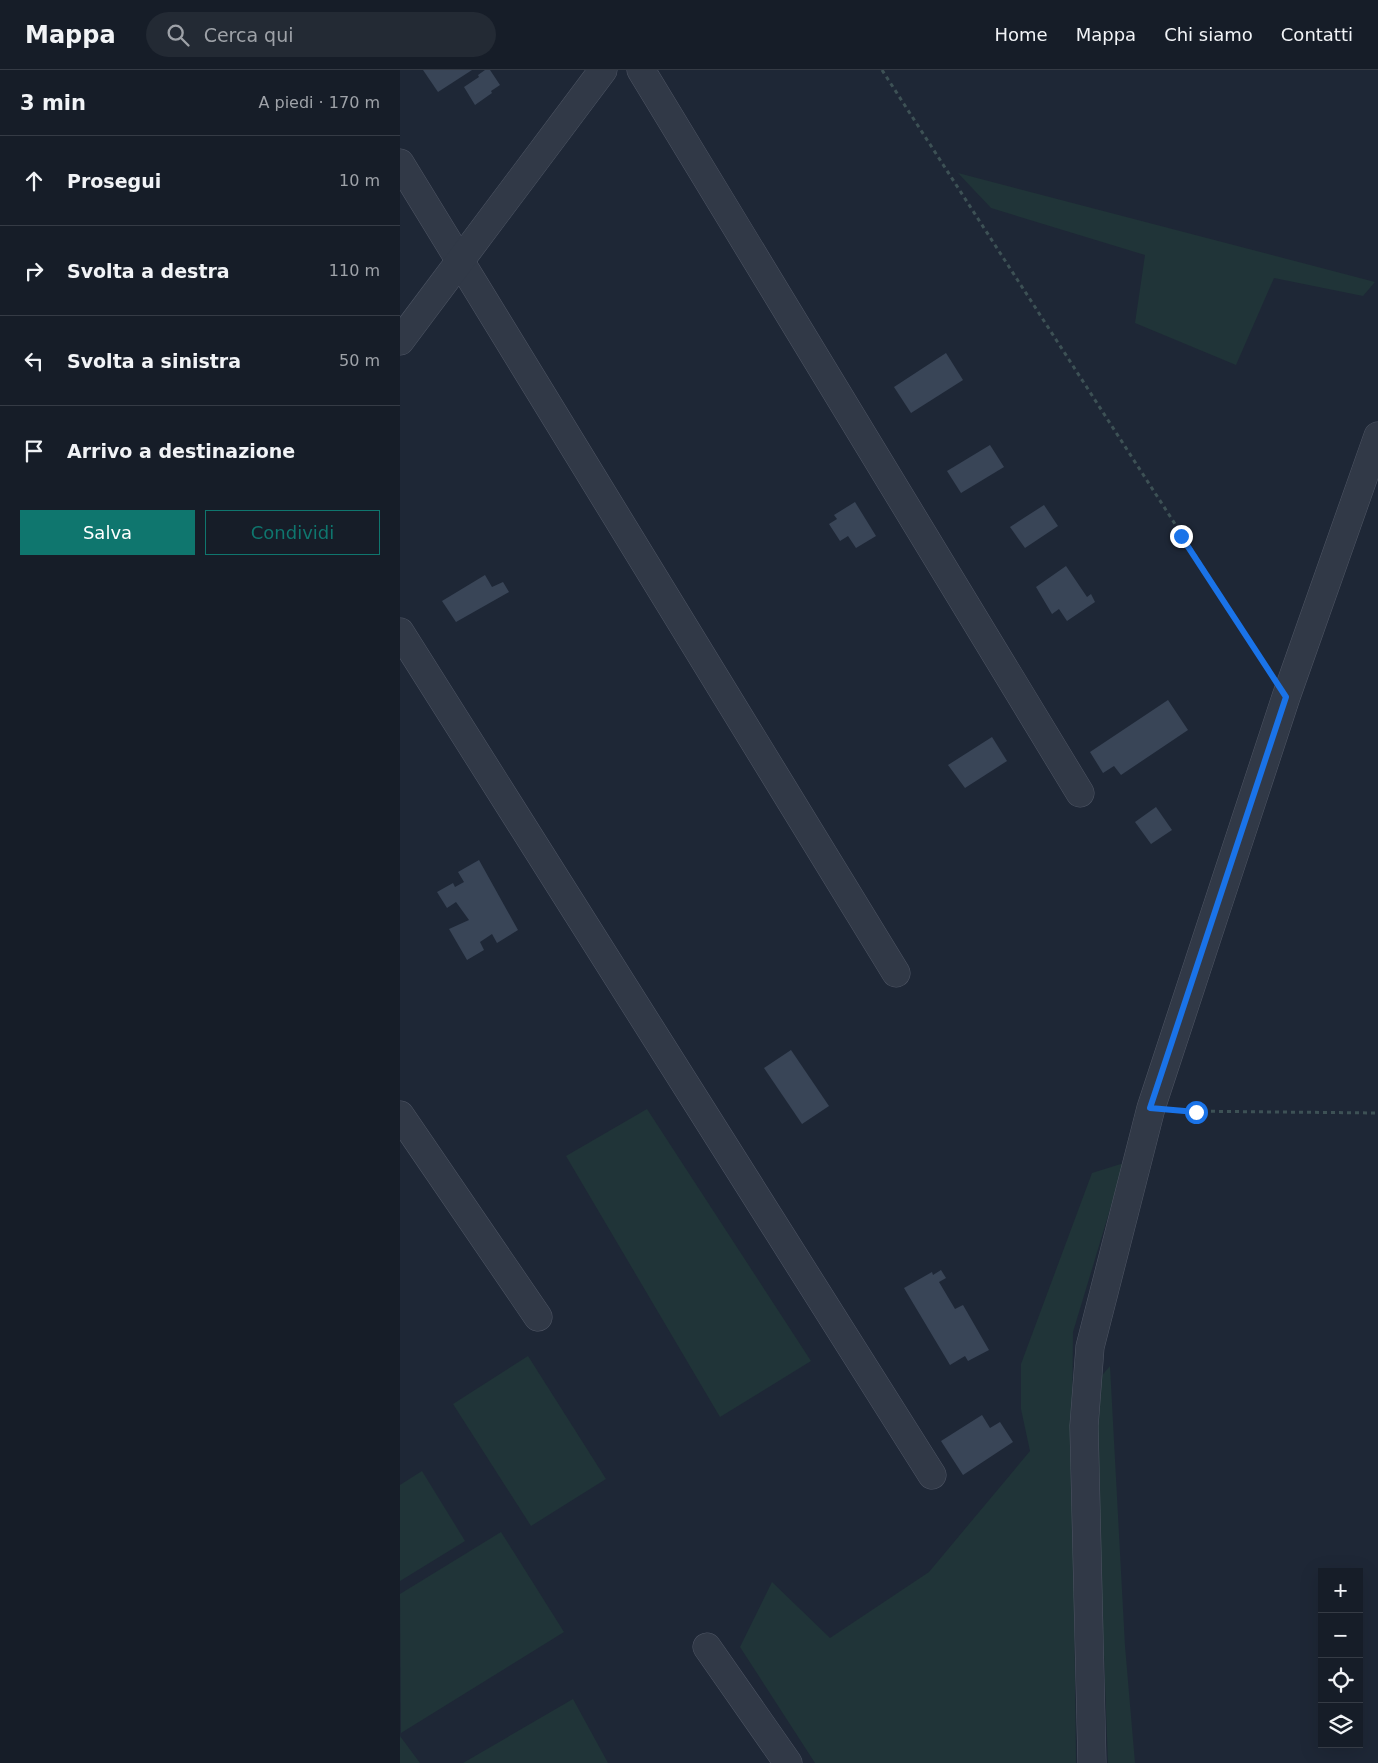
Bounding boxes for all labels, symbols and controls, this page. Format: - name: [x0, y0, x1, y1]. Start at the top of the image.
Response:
- search box: [146, 12, 496, 57]
- text: Mappa: [25, 21, 116, 49]
- icon: search: [164, 21, 192, 49]
- text: Cerca qui: [204, 24, 294, 46]
- text: Home: [995, 24, 1048, 45]
- text: Mappa: [1076, 24, 1136, 45]
- text: Chi siamo: [1164, 24, 1253, 45]
- text: Contatti: [1281, 24, 1353, 45]
- text: 3 min: [20, 91, 86, 115]
- text: A piedi · 170 m: [258, 93, 380, 112]
- icon: ahead: [20, 167, 48, 195]
- text: Prosegui: [67, 170, 161, 192]
- text: 10 m: [339, 171, 380, 190]
- icon: right: [20, 257, 48, 285]
- text: Svolta a destra: [67, 260, 230, 282]
- text: 110 m: [329, 261, 380, 280]
- icon: left: [20, 347, 48, 375]
- text: Svolta a sinistra: [67, 350, 241, 372]
- text: 50 m: [339, 351, 380, 370]
- icon: arrive: [20, 437, 48, 465]
- text: Arrivo a destinazione: [67, 440, 295, 462]
- button: Salva: [20, 510, 195, 555]
- button: Condividi: [205, 510, 380, 555]
- route end: [1170, 525, 1193, 548]
- route start: [1185, 1101, 1208, 1124]
- map controls: [1318, 1568, 1363, 1748]
- button: +: [1318, 1568, 1363, 1613]
- button: −: [1318, 1613, 1363, 1658]
- button: locate: [1318, 1658, 1363, 1703]
- button: layers: [1318, 1703, 1363, 1748]

